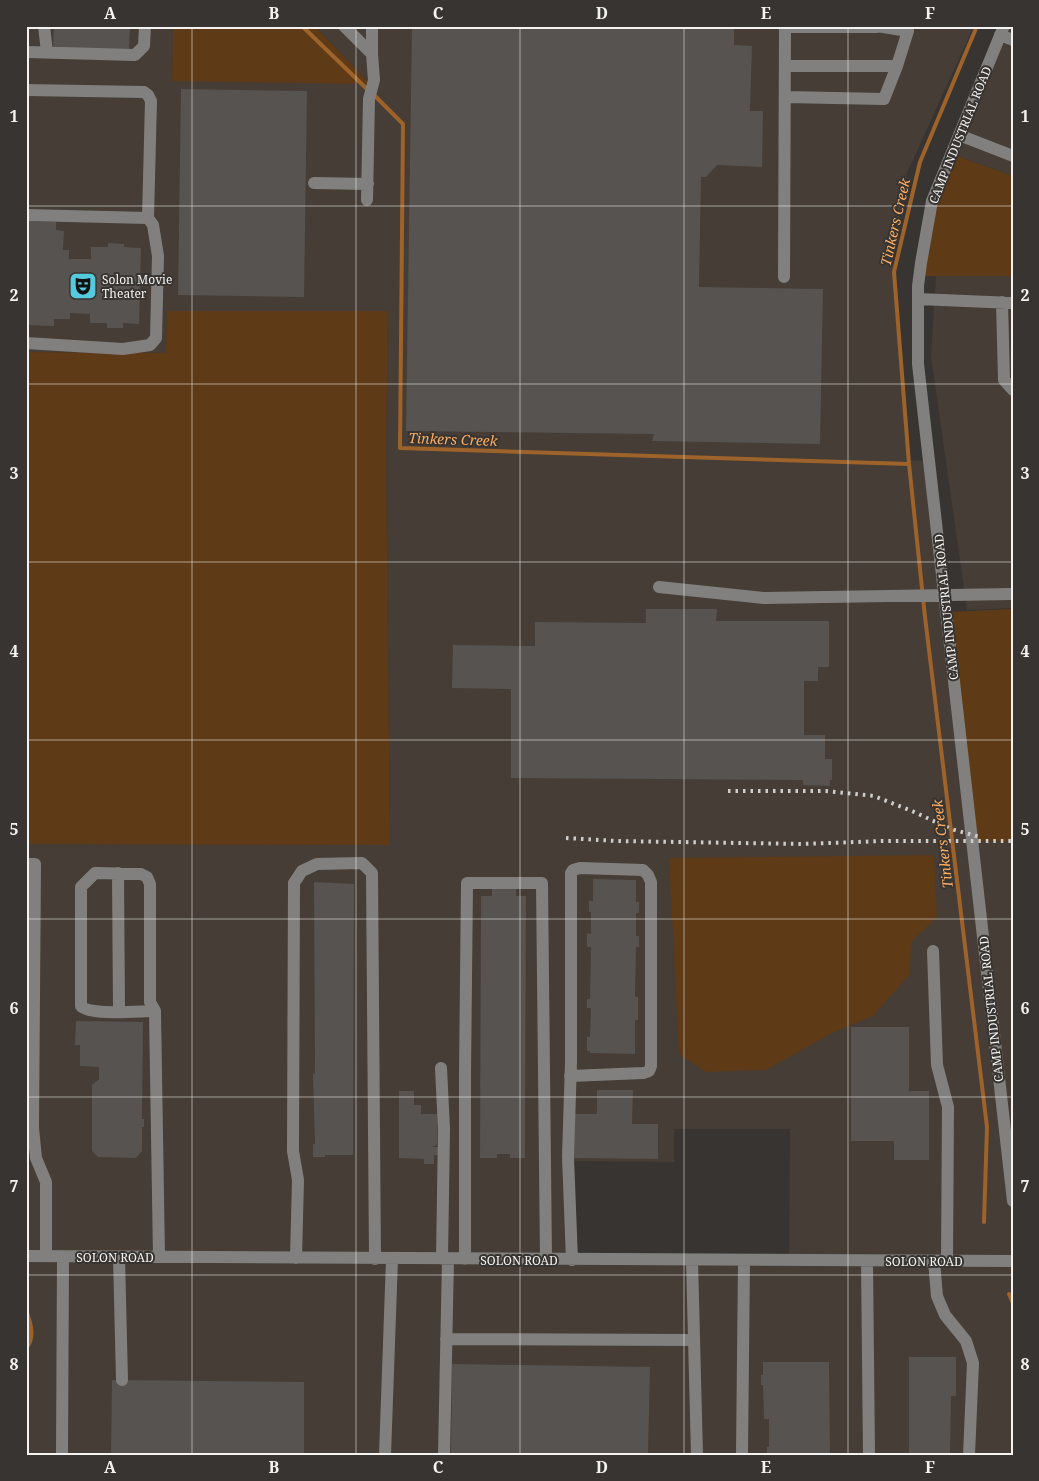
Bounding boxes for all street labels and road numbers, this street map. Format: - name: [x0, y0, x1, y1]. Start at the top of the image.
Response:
- street label: CAMP INDUSTRIAL ROAD: [925, 64, 995, 206]
- street label: CAMP INDUSTRIAL ROAD: [930, 533, 962, 681]
- street label: CAMP INDUSTRIAL ROAD: [975, 935, 1007, 1083]
- street label: SOLON ROAD: [76, 1249, 154, 1266]
- street label: SOLON ROAD: [480, 1252, 558, 1269]
- street label: SOLON ROAD: [885, 1253, 963, 1270]

